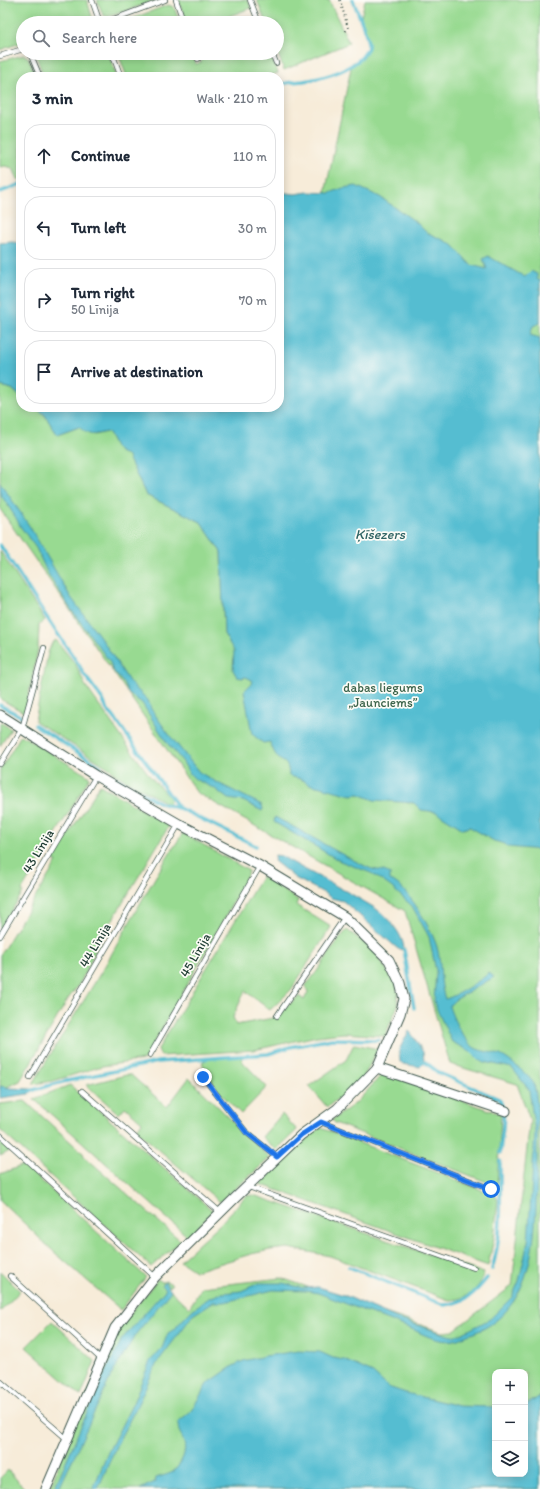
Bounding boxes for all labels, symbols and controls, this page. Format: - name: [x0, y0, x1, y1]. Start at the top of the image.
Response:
- search box: [16, 16, 284, 60]
- icon: search: [30, 27, 52, 49]
- text: Search here: [62, 29, 137, 47]
- text: 3 min: [32, 88, 73, 108]
- text: Walk · 210 m: [197, 91, 268, 106]
- icon: ahead: [33, 145, 55, 167]
- text: Continue: [71, 147, 130, 165]
- text: 110 m: [233, 149, 267, 164]
- icon: left: [33, 217, 55, 239]
- text: Turn left: [71, 219, 126, 237]
- text: 30 m: [238, 221, 267, 236]
- text: Turn right: [71, 284, 135, 302]
- icon: right: [33, 289, 55, 311]
- text: 70 m: [239, 293, 267, 308]
- text: 50 Līnija: [71, 302, 119, 317]
- icon: arrive: [33, 361, 55, 383]
- text: Arrive at destination: [71, 363, 203, 381]
- water label: Ķīšezers: [355, 526, 406, 543]
- park label: dabas liegums „Jaunciems”: [343, 680, 423, 710]
- street label: 43 Līnija: [19, 826, 57, 875]
- street label: 44 Līnija: [76, 920, 114, 970]
- street label: 45 Līnija: [177, 930, 214, 979]
- route end: [194, 1068, 212, 1086]
- route start: [482, 1180, 500, 1198]
- map controls: [492, 1369, 528, 1477]
- button: +: [492, 1369, 528, 1405]
- button: −: [492, 1405, 528, 1441]
- button: layers: [492, 1441, 528, 1477]

